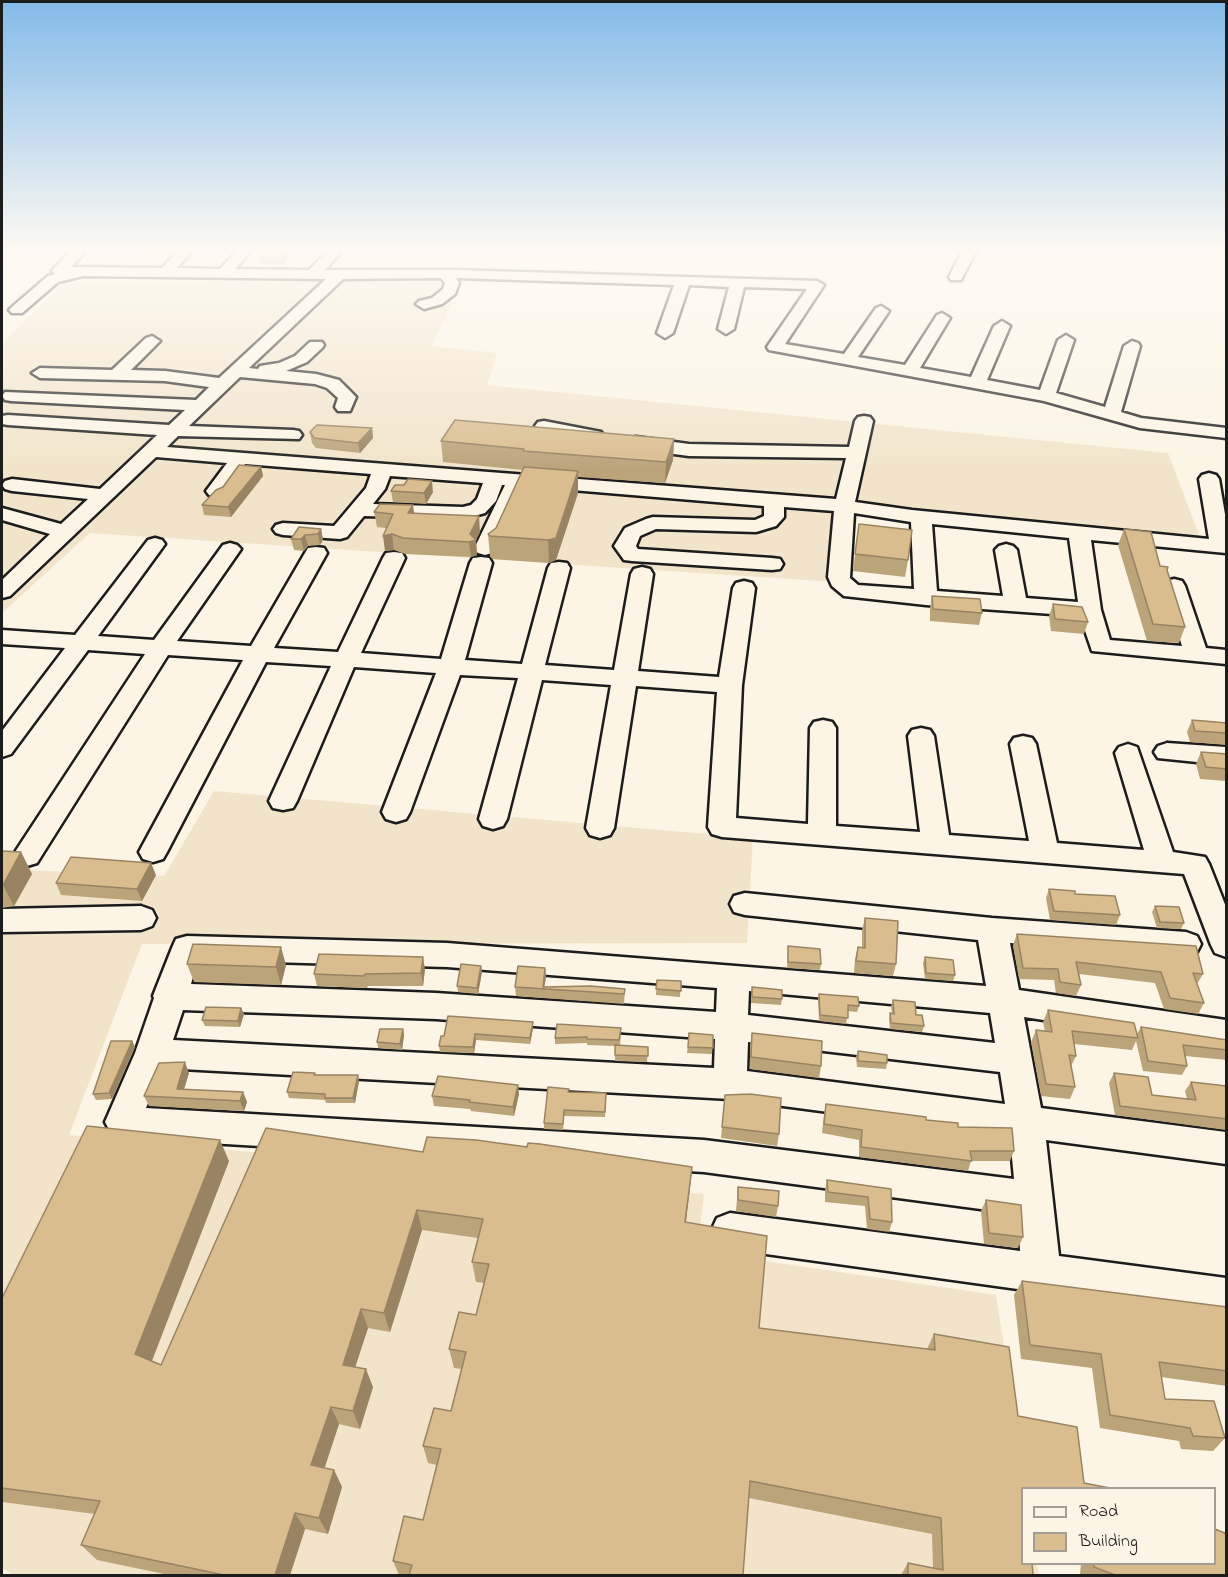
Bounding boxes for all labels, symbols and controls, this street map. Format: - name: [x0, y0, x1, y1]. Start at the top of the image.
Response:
- legend: [1021, 1487, 1216, 1565]
- text: Road: [1079, 1499, 1118, 1525]
- text: Building: [1079, 1529, 1138, 1555]

